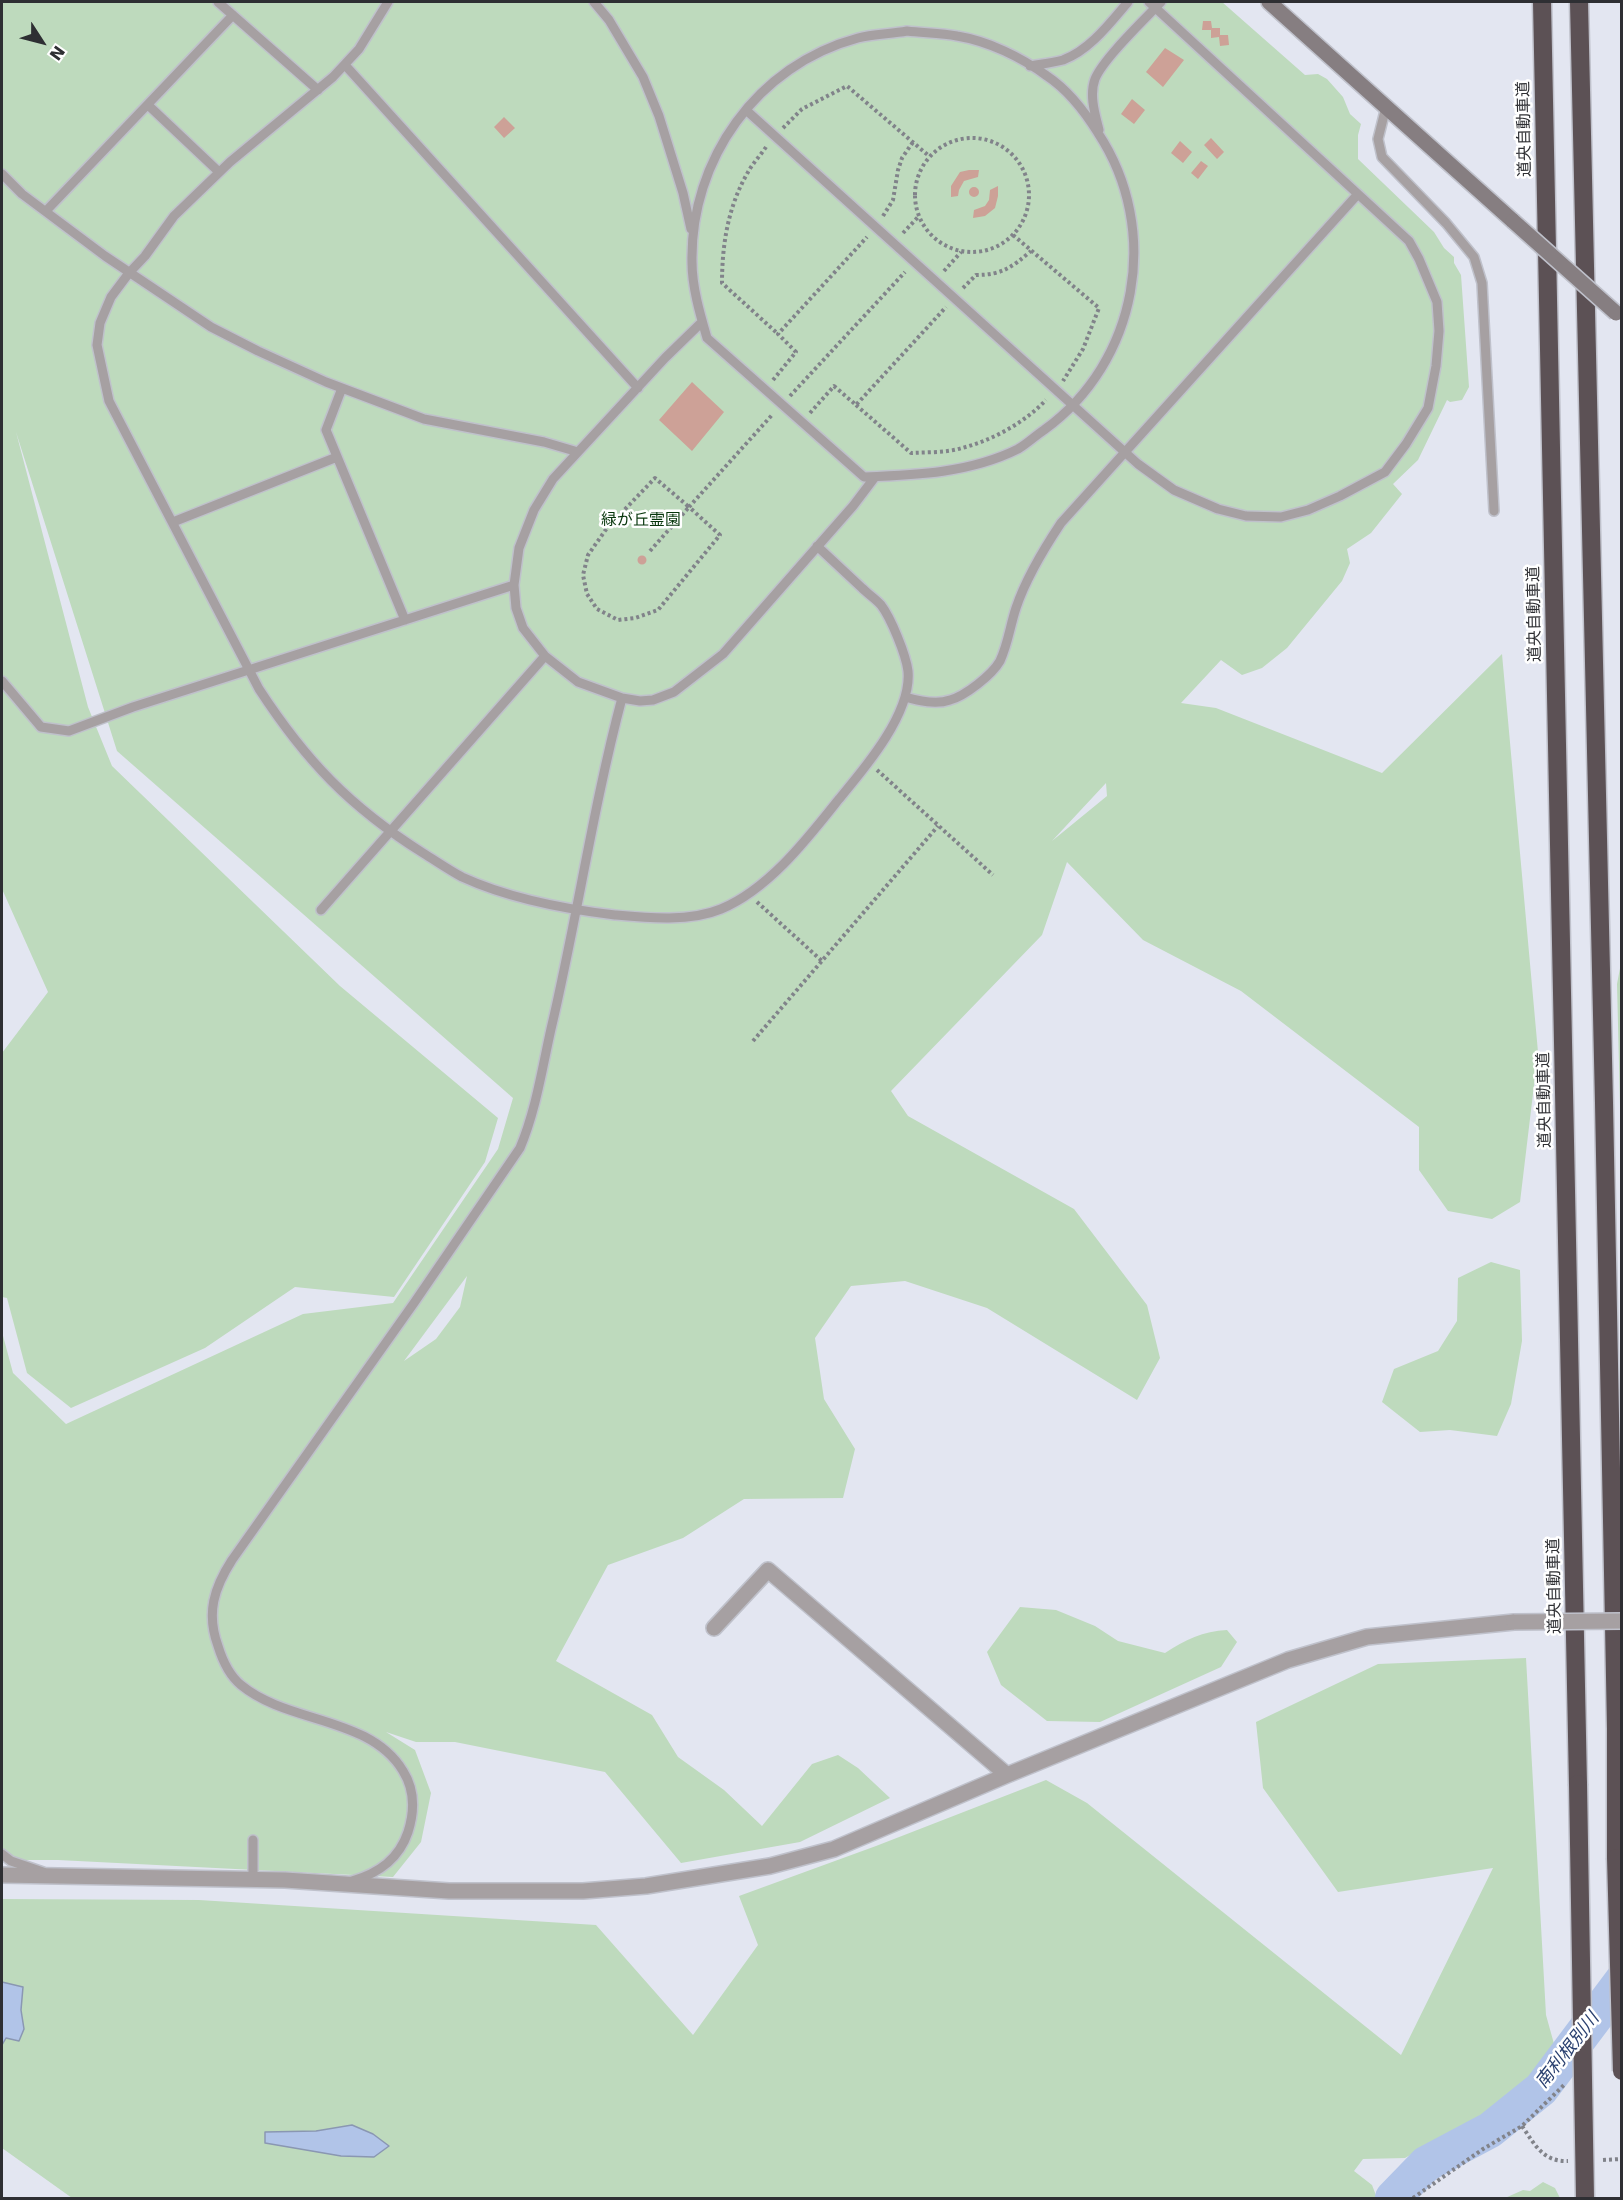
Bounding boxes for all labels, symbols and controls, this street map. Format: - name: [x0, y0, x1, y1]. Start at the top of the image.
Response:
- north arrow: [12, 12, 72, 72]
- text: N: [45, 42, 69, 64]
- street label: 道央自動車道: [1515, 81, 1535, 177]
- park label: 緑が丘霊園: [601, 511, 681, 531]
- street label: 道央自動車道: [1525, 566, 1545, 662]
- street label: 道央自動車道: [1535, 1052, 1555, 1148]
- street label: 道央自動車道: [1545, 1538, 1565, 1634]
- water label: 南利根別川: [1532, 2009, 1604, 2093]

